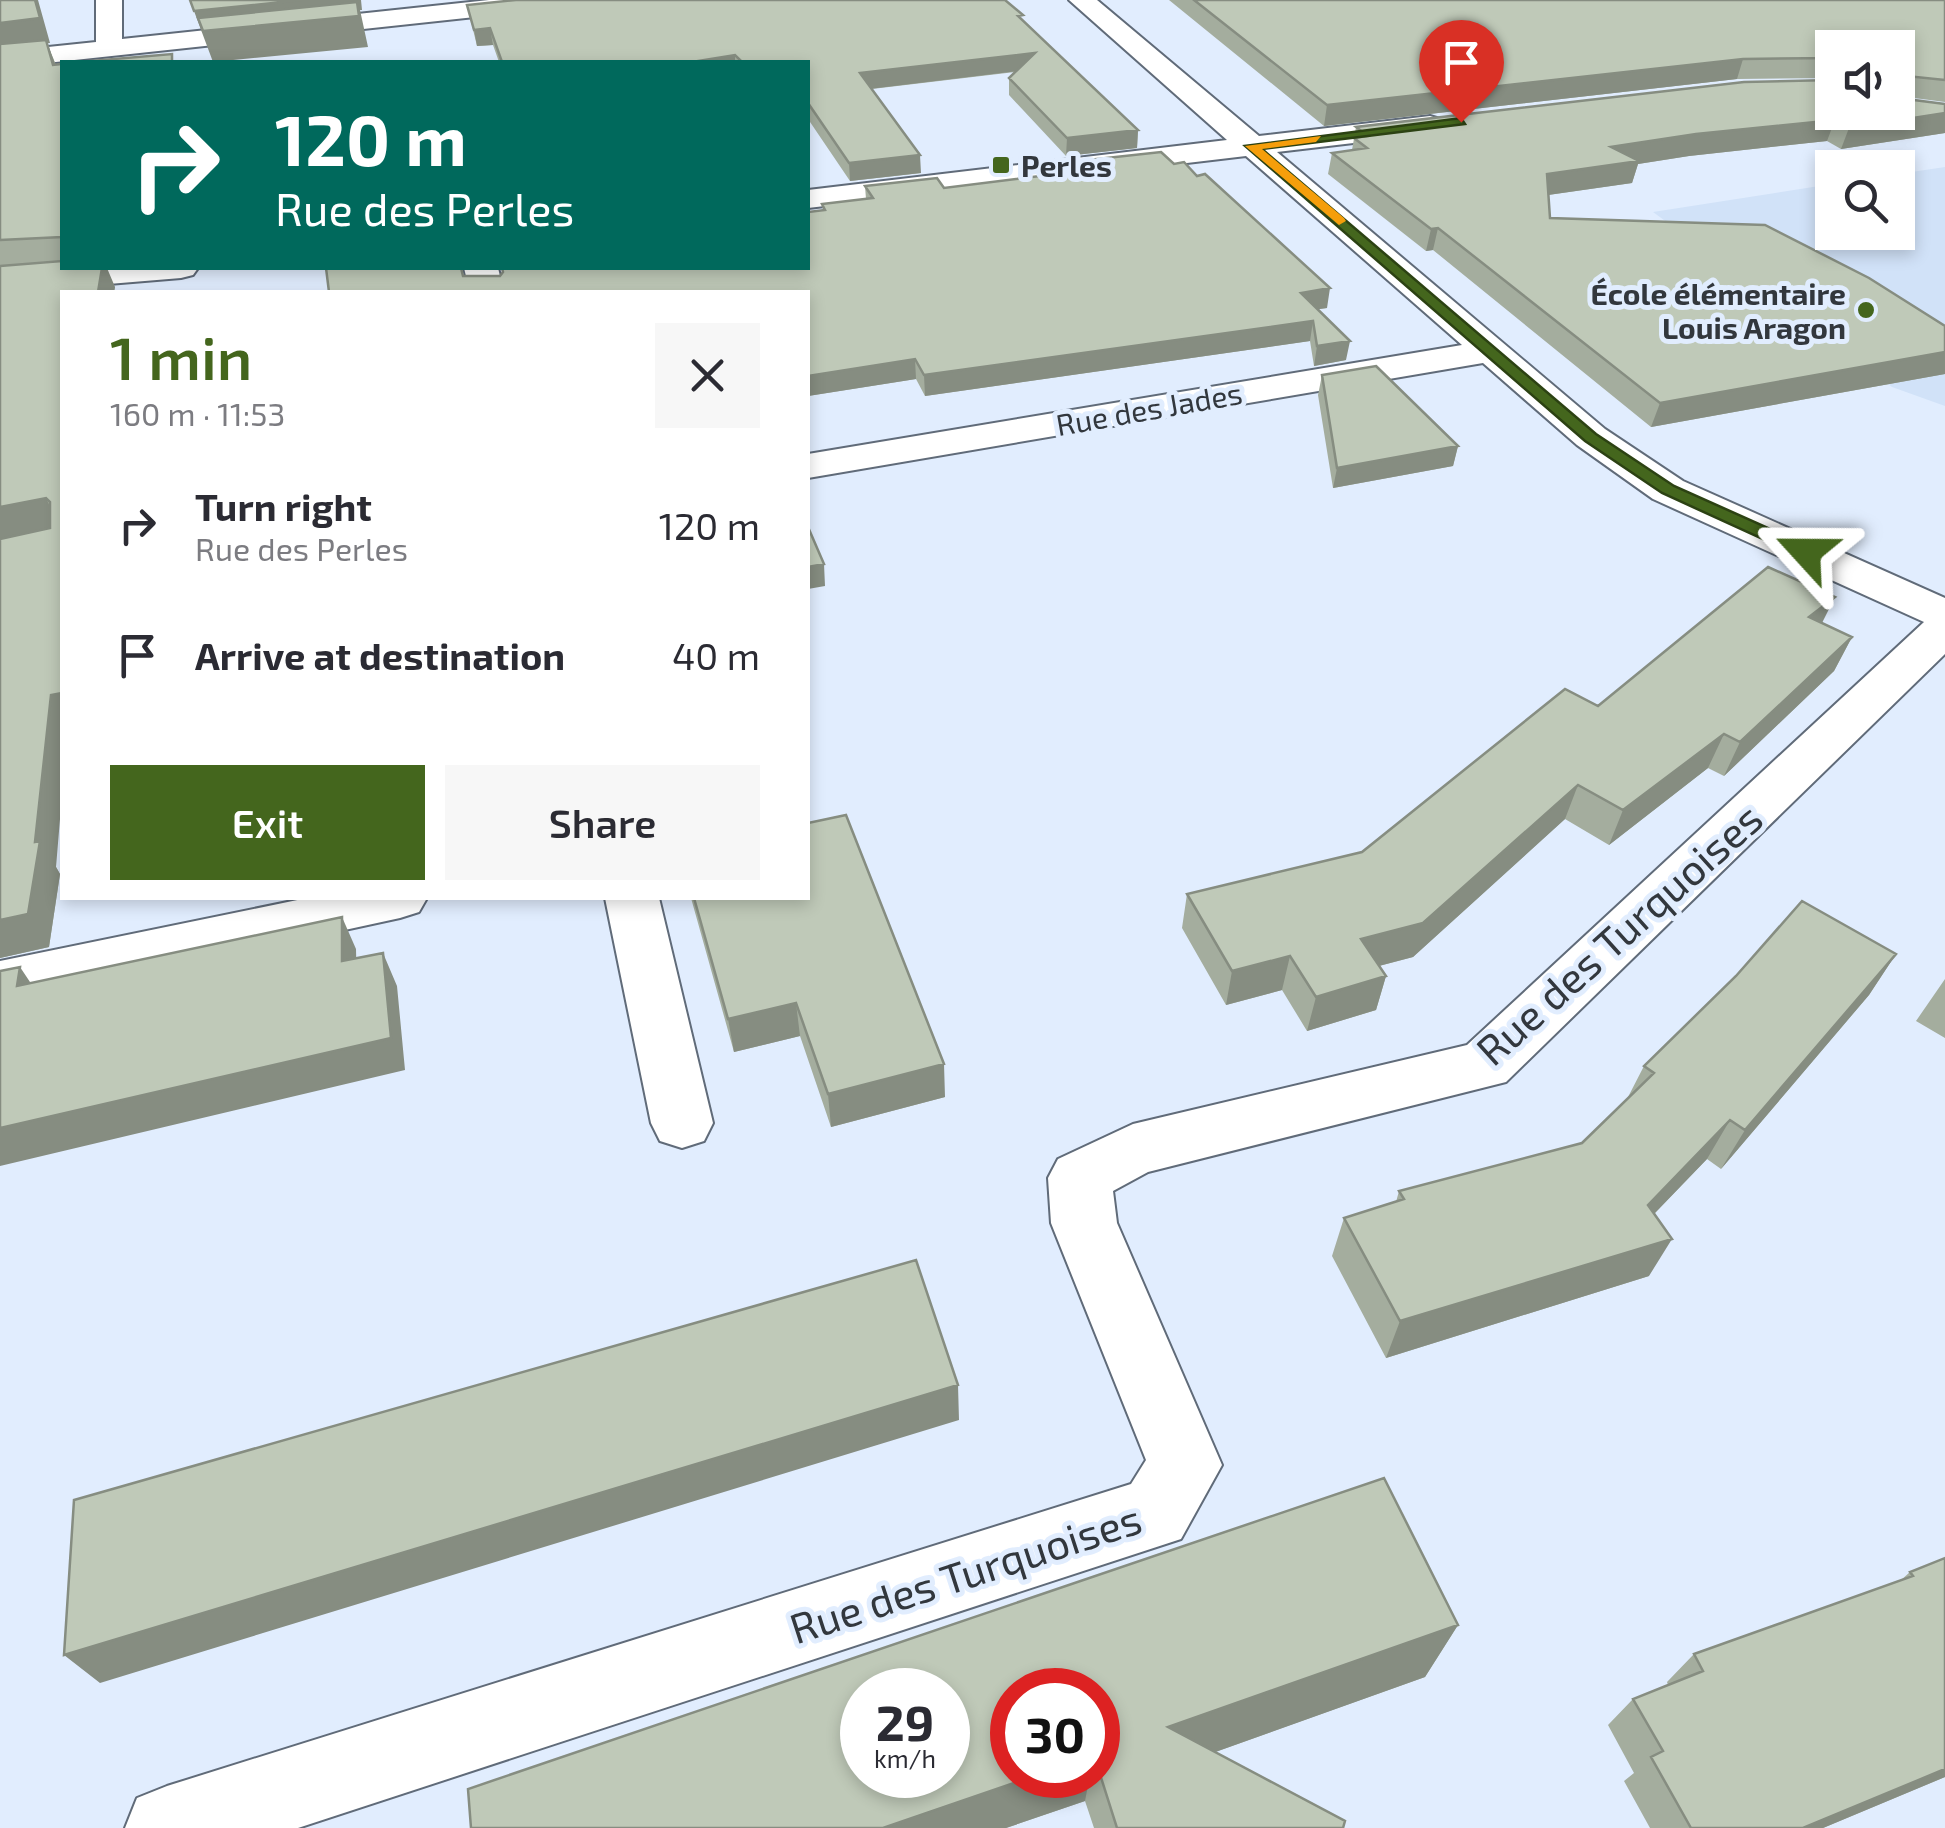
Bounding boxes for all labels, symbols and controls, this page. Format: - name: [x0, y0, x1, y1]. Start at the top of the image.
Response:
- pin: [1419, 20, 1504, 123]
- map controls: [1815, 30, 1915, 250]
- button: sound: [1815, 30, 1915, 130]
- icon: arrive: [1434, 35, 1489, 90]
- text: 120 m: [275, 96, 467, 180]
- icon: right: [110, 100, 240, 230]
- place label: Perles: [1021, 147, 1112, 183]
- button: search: [1815, 150, 1915, 250]
- marker: Perles: [990, 154, 1012, 176]
- text: Rue des Perles: [275, 181, 574, 235]
- place label: École élémentaire Louis Aragon: [1591, 275, 1846, 345]
- marker: École élémentaire Louis Aragon: [1855, 299, 1877, 321]
- text: 1 min: [110, 320, 252, 392]
- button: close: [655, 323, 760, 428]
- street label: Rue des Jades: [1053, 374, 1245, 442]
- text: 160 m · 11:53: [110, 394, 285, 432]
- text: Turn right: [195, 483, 372, 529]
- icon: right: [110, 498, 165, 553]
- position arrow: [1754, 500, 1858, 604]
- text: 120 m: [659, 502, 760, 548]
- text: Rue des Perles: [195, 529, 408, 567]
- icon: arrive: [110, 628, 165, 683]
- text: Arrive at destination: [195, 632, 565, 678]
- text: 40 m: [672, 632, 760, 678]
- button: Exit: [110, 765, 425, 880]
- button: Share: [445, 765, 760, 880]
- street label: Rue des Turquoises: [1465, 792, 1771, 1074]
- street label: Rue des Turquoises: [783, 1492, 1147, 1652]
- speed limit sign: 30: [990, 1668, 1120, 1798]
- text: 29: [876, 1691, 934, 1751]
- text: km/h: [874, 1743, 936, 1773]

